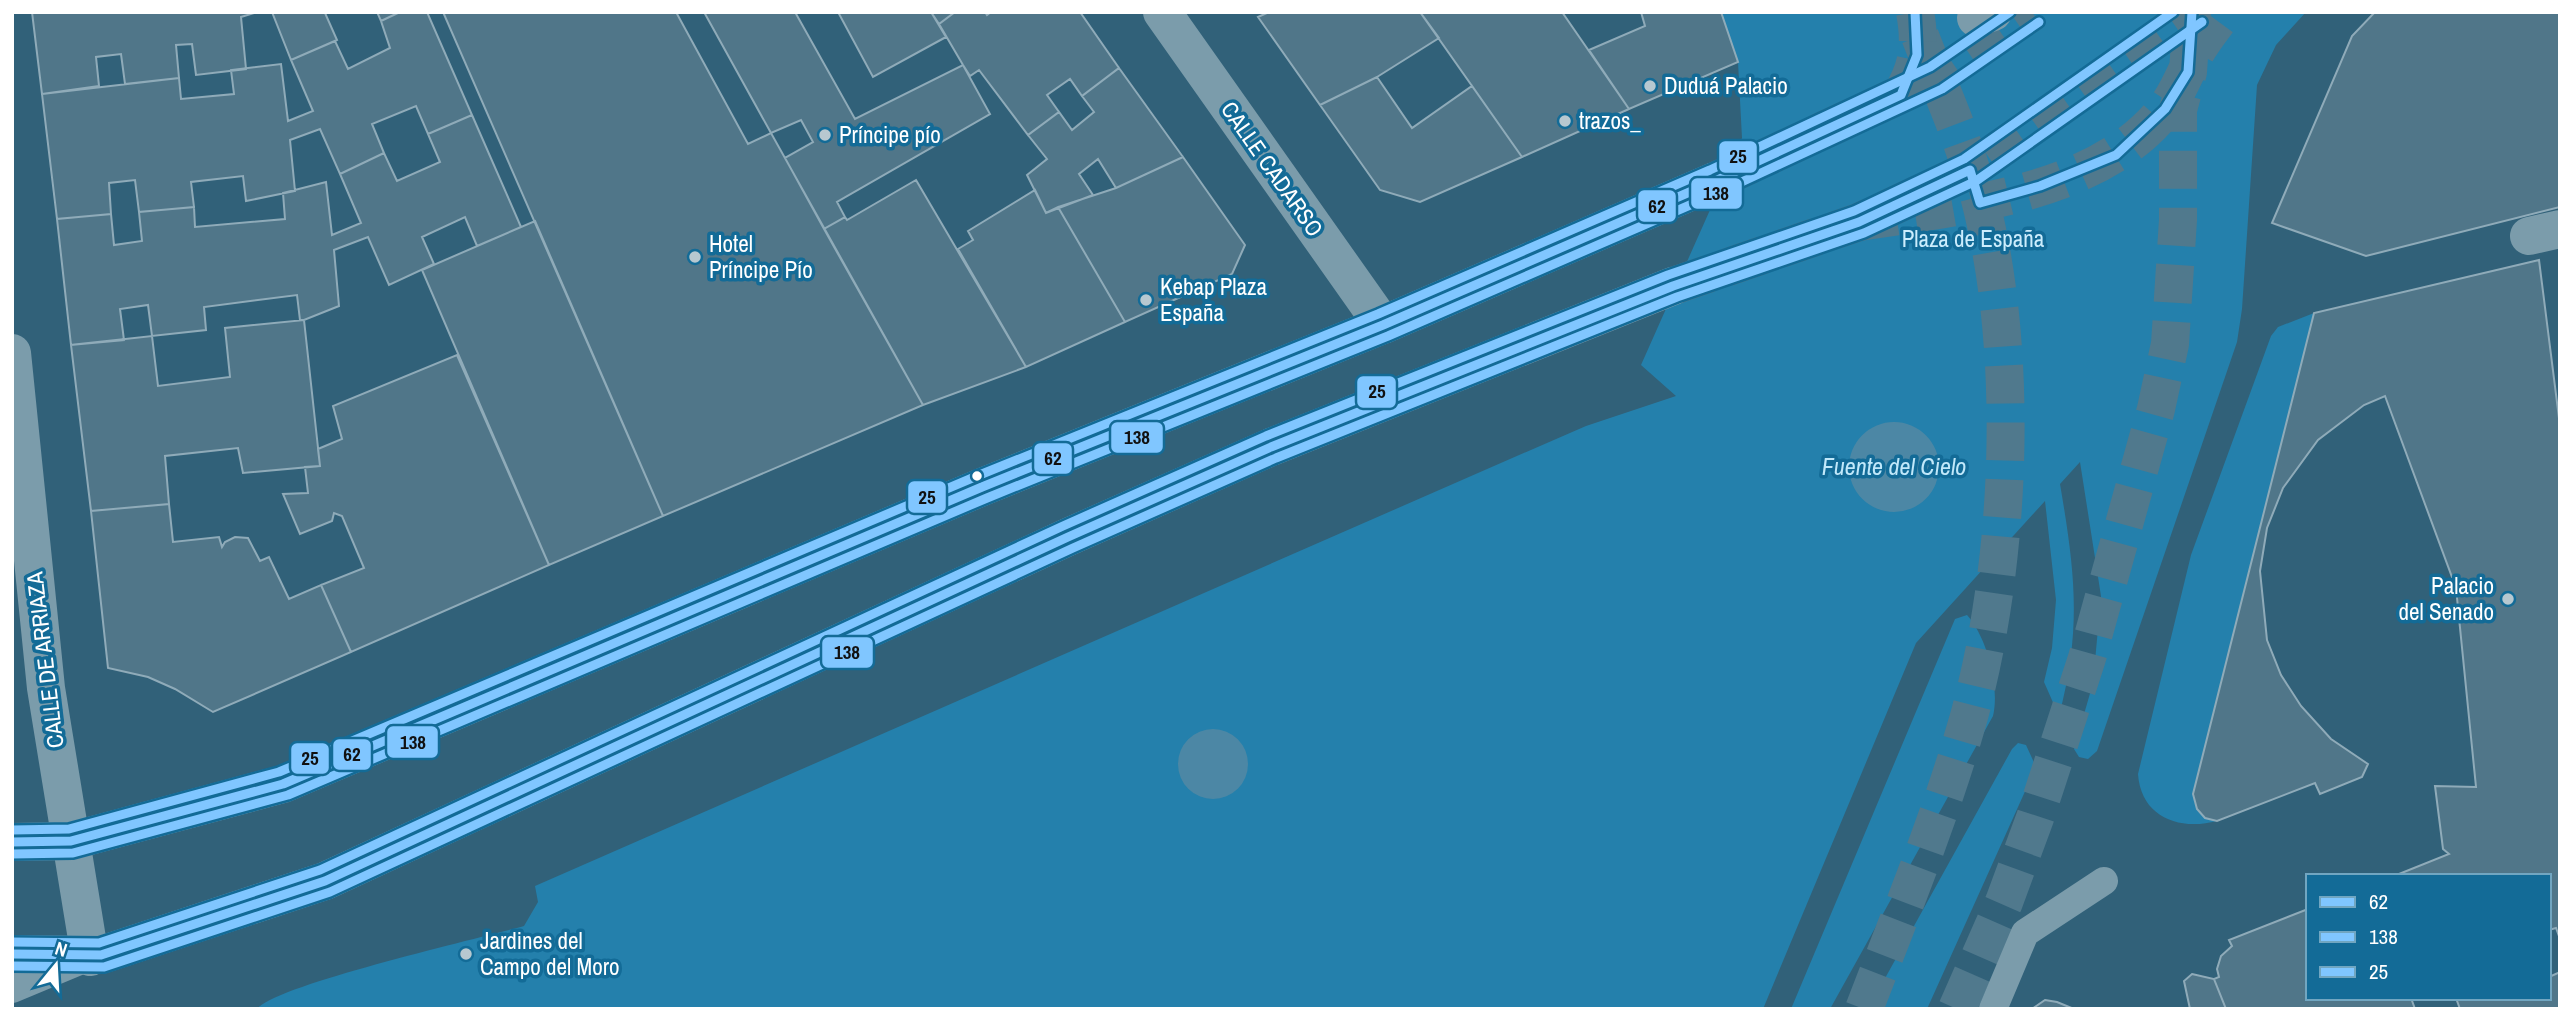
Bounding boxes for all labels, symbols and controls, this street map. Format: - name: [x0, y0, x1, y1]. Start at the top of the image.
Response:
- place label: Duduá Palacio: [1664, 70, 1788, 101]
- marker: Duduá Palacio: [1642, 78, 1658, 94]
- street label: CALLE CADARSO: [1214, 95, 1330, 242]
- place label: trazos_: [1579, 105, 1641, 136]
- marker: trazos_: [1557, 113, 1573, 129]
- place label: Príncipe pío: [839, 119, 941, 150]
- marker: Príncipe pío: [817, 127, 833, 143]
- line badge: 25: [1718, 140, 1758, 174]
- text: 25: [1729, 143, 1747, 169]
- line badge: 138: [1690, 177, 1743, 210]
- text: 138: [1703, 180, 1729, 206]
- line badge: 62: [1637, 189, 1677, 223]
- text: 62: [1648, 193, 1666, 219]
- park label: Plaza de España: [1902, 223, 2045, 254]
- place label: Hotel Príncipe Pío: [709, 228, 813, 285]
- marker: Hotel Príncipe Pío: [687, 249, 703, 265]
- place label: Kebap Plaza España: [1160, 271, 1267, 328]
- marker: Kebap Plaza España: [1138, 292, 1154, 308]
- line badge: 25: [1356, 375, 1397, 409]
- text: 25: [1368, 378, 1386, 404]
- line badge: 138: [1110, 421, 1164, 454]
- text: 138: [1124, 424, 1150, 450]
- line badge: 62: [1033, 442, 1073, 475]
- text: 62: [1044, 445, 1062, 471]
- water label: Fuente del Cielo: [1822, 450, 1966, 482]
- unlabelled marker: [970, 469, 984, 483]
- line badge: 25: [907, 480, 947, 514]
- text: 25: [918, 484, 936, 510]
- street label: CALLE DE ARRIAZA: [18, 570, 71, 750]
- place label: Palacio del Senado: [2399, 570, 2494, 627]
- marker: Palacio del Senado: [2500, 591, 2516, 607]
- line badge: 138: [821, 636, 874, 669]
- text: 138: [834, 639, 860, 665]
- line badge: 138: [386, 725, 439, 759]
- text: 138: [400, 729, 426, 755]
- line badge: 62: [332, 738, 372, 771]
- text: 62: [343, 741, 361, 767]
- line badge: 25: [290, 742, 330, 775]
- text: 25: [301, 745, 319, 771]
- legend: [2306, 874, 2551, 1000]
- text: 62: [2369, 887, 2388, 916]
- text: 138: [2369, 922, 2398, 951]
- place label: Jardines del Campo del Moro: [480, 925, 619, 982]
- north arrow: [21, 930, 91, 1000]
- text: N: [52, 935, 71, 963]
- marker: Jardines del Campo del Moro: [458, 946, 474, 962]
- text: 25: [2369, 957, 2388, 986]

